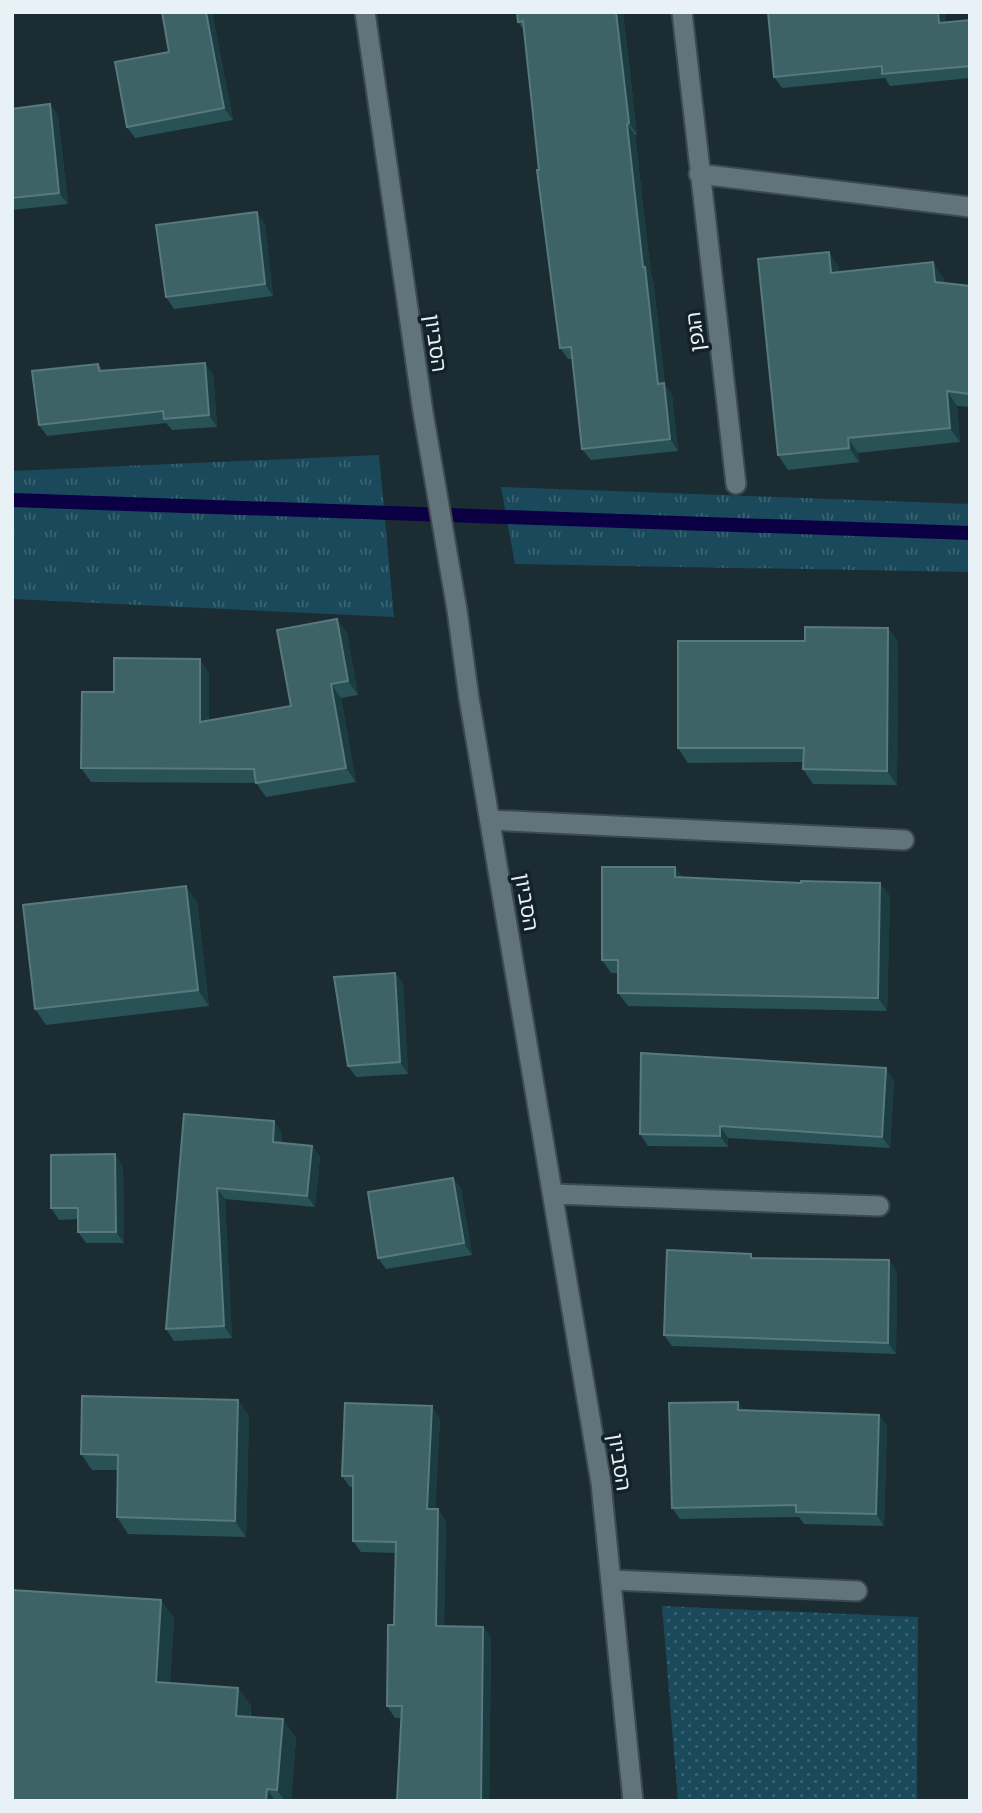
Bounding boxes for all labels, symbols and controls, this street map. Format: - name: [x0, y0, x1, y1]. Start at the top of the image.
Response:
- street label: הגפן: [679, 310, 711, 354]
- street label: הסביון: [419, 312, 453, 374]
- street label: הסביון: [509, 871, 545, 933]
- street label: הסביון: [602, 1431, 638, 1493]

